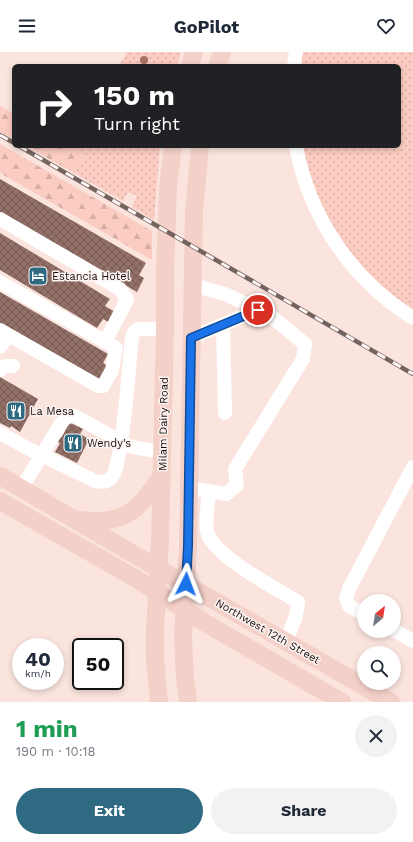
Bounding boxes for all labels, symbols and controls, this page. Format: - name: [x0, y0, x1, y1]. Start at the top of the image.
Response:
- icon: menu: [16, 15, 38, 37]
- icon: heart: [375, 15, 397, 37]
- text: GoPilot: [174, 16, 239, 37]
- text: 150 m: [94, 79, 175, 112]
- icon: right: [28, 80, 80, 132]
- text: Turn right: [94, 113, 180, 134]
- hotel icon: Estancia Hotel: [27, 265, 49, 287]
- place label: Estancia Hotel: [52, 270, 131, 283]
- pin: [241, 293, 275, 327]
- icon: arrive: [247, 299, 269, 321]
- street label: Milam Dairy Road: [156, 377, 171, 471]
- restaurant icon: La Mesa: [5, 400, 27, 422]
- place label: La Mesa: [30, 405, 74, 418]
- restaurant icon: Wendy's: [62, 432, 84, 454]
- place label: Wendy's: [87, 437, 131, 450]
- position arrow: [165, 563, 207, 605]
- north arrow: [357, 594, 401, 638]
- map controls: [357, 594, 401, 690]
- street label: Northwest 12th Street: [213, 596, 323, 667]
- speed limit sign: 50: [72, 638, 124, 690]
- button: search: [357, 646, 401, 690]
- text: 40: [25, 647, 51, 671]
- text: km/h: [25, 668, 51, 679]
- text: 1 min: [16, 715, 78, 743]
- button: close: [355, 715, 397, 757]
- text: 190 m · 10:18: [16, 744, 96, 759]
- button: Exit: [16, 788, 203, 834]
- button: Share: [211, 788, 397, 834]

